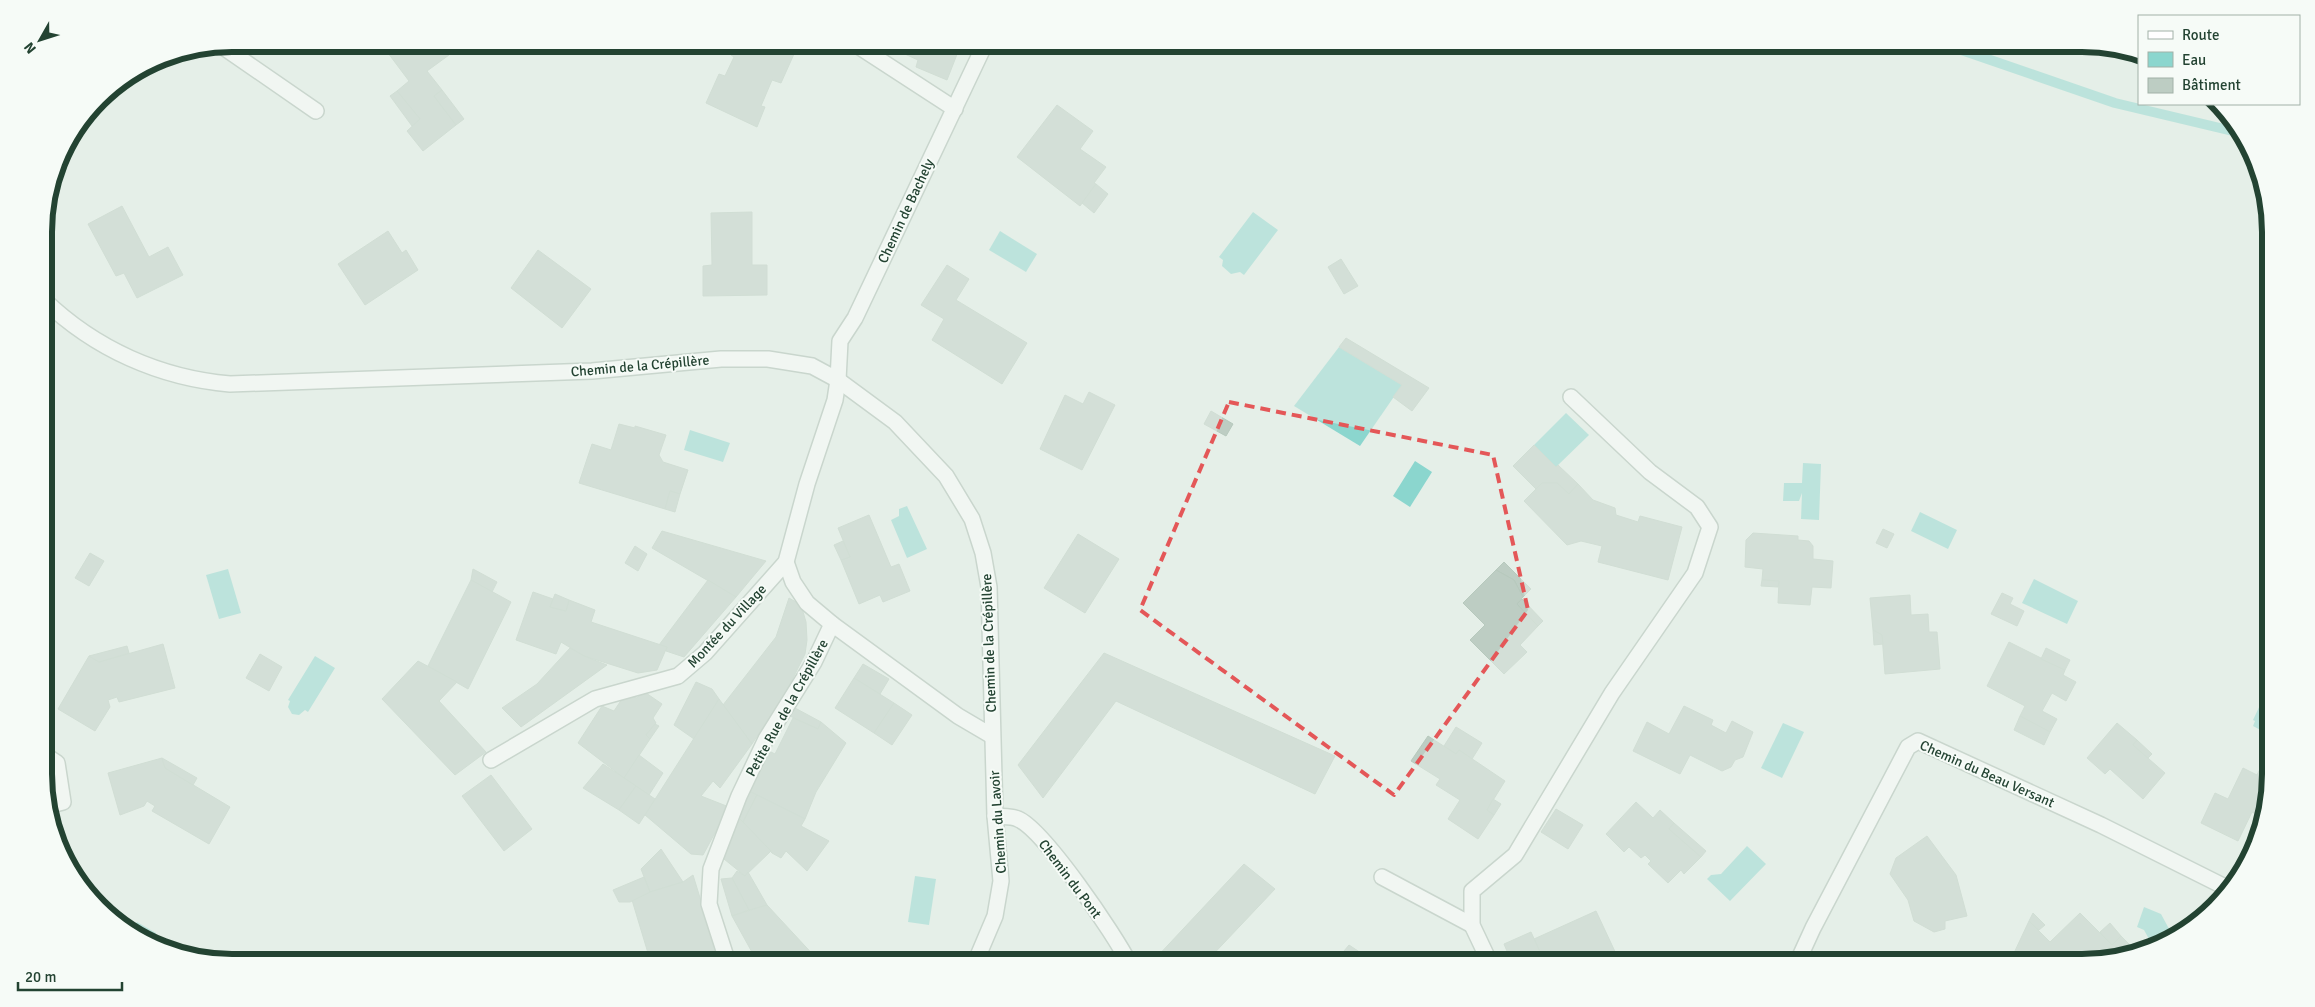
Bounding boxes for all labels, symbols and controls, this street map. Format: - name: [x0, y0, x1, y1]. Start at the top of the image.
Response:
- north arrow: [15, 15, 65, 65]
- legend: [2138, 15, 2300, 105]
- text: Route: [2182, 26, 2219, 44]
- text: N: [21, 39, 40, 57]
- text: Eau: [2182, 51, 2206, 69]
- text: Bâtiment: [2182, 76, 2241, 94]
- street label: Chemin de Bachely: [874, 156, 938, 266]
- street label: Chemin de la Crépillère: [570, 351, 710, 381]
- street label: Chemin de la Crépillère: [978, 573, 1000, 713]
- street label: Montée du Village: [684, 581, 770, 671]
- street label: Petite Rue de la Crépillère: [742, 636, 832, 780]
- street label: Chemin du Beau Versant: [1917, 737, 2057, 811]
- street label: Chemin du Lavoir: [986, 769, 1010, 874]
- street label: Chemin du Pont: [1035, 836, 1105, 922]
- scale bar: [18, 960, 121, 992]
- text: 20 m: [25, 968, 56, 986]

